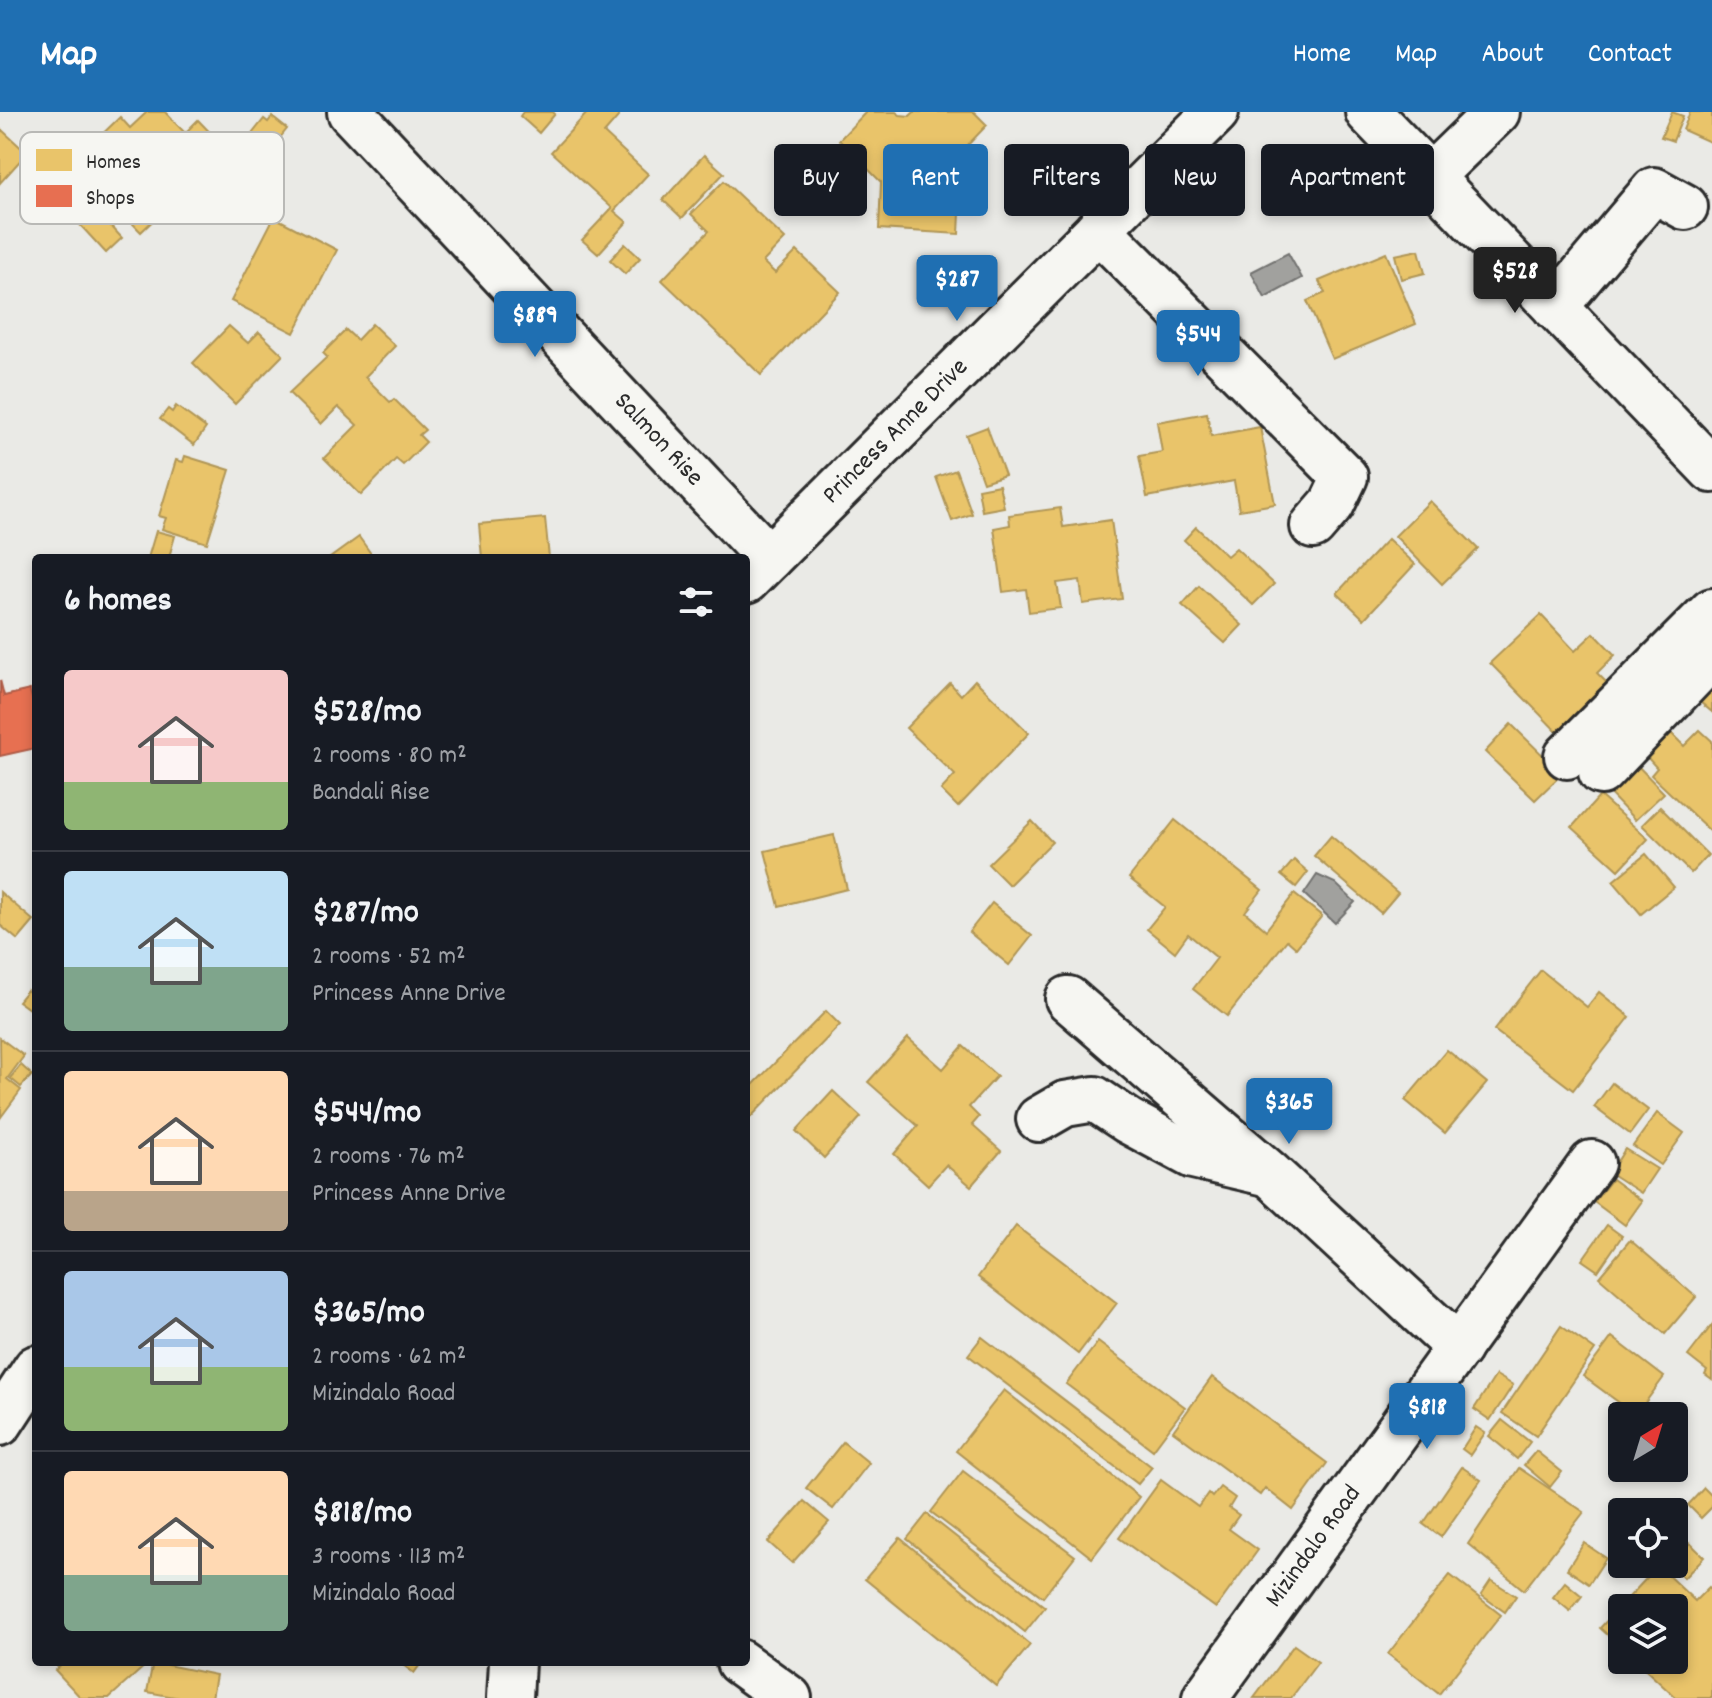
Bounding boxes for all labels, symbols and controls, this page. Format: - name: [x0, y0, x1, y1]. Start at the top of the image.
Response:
- text: Map: [40, 29, 98, 84]
- text: Home: [1293, 36, 1351, 76]
- text: Map: [1395, 36, 1437, 76]
- text: About: [1481, 36, 1544, 76]
- text: Contact: [1588, 36, 1672, 76]
- legend: [20, 132, 284, 224]
- chip: Buy: [774, 144, 867, 216]
- chip: Rent: [883, 144, 988, 216]
- chip: Filters: [1004, 144, 1129, 216]
- chip: New: [1145, 144, 1245, 216]
- chip: Apartment: [1261, 144, 1434, 216]
- text: Homes: [86, 148, 141, 179]
- text: Shops: [86, 184, 135, 215]
- pin: $528: [1468, 247, 1562, 315]
- text: $528: [1491, 254, 1539, 291]
- pin: $287: [910, 255, 1004, 323]
- text: $287: [935, 262, 979, 299]
- pin: $889: [488, 291, 582, 359]
- text: $889: [512, 298, 558, 335]
- pin: $544: [1151, 310, 1245, 378]
- text: $544: [1175, 317, 1221, 354]
- street label: Princess Anne Drive: [814, 350, 978, 514]
- street label: Salmon Rise: [605, 385, 711, 495]
- text: 6 homes: [64, 578, 172, 627]
- icon: filters: [674, 580, 718, 624]
- text: $528/mo: [312, 689, 422, 738]
- icon: home: [128, 702, 224, 798]
- text: 2 rooms · 80 m²: [312, 738, 467, 775]
- text: Bandali Rise: [312, 775, 430, 812]
- text: $287/mo: [312, 890, 419, 939]
- icon: home: [128, 903, 224, 999]
- text: 2 rooms · 52 m²: [312, 939, 465, 976]
- text: Princess Anne Drive: [312, 976, 506, 1013]
- pin: $365: [1242, 1078, 1336, 1146]
- text: $365: [1264, 1085, 1314, 1122]
- text: $544/mo: [312, 1090, 421, 1139]
- icon: home: [128, 1103, 224, 1199]
- text: 2 rooms · 76 m²: [312, 1139, 465, 1176]
- text: Princess Anne Drive: [312, 1176, 506, 1213]
- text: $365/mo: [312, 1290, 425, 1339]
- icon: home: [128, 1303, 224, 1399]
- text: 2 rooms · 62 m²: [312, 1339, 466, 1376]
- text: Mizindalo Road: [312, 1376, 455, 1413]
- pin: $818: [1380, 1383, 1474, 1451]
- text: $818: [1407, 1390, 1447, 1427]
- north arrow: [1608, 1402, 1688, 1482]
- map controls: [1608, 1402, 1688, 1674]
- street label: Mizindalo Road: [1257, 1478, 1371, 1616]
- text: $818/mo: [312, 1490, 412, 1539]
- button: locate: [1608, 1498, 1688, 1578]
- icon: home: [128, 1503, 224, 1599]
- text: 3 rooms · 113 m²: [312, 1539, 465, 1576]
- text: Mizindalo Road: [312, 1576, 455, 1613]
- button: layers: [1608, 1594, 1688, 1674]

